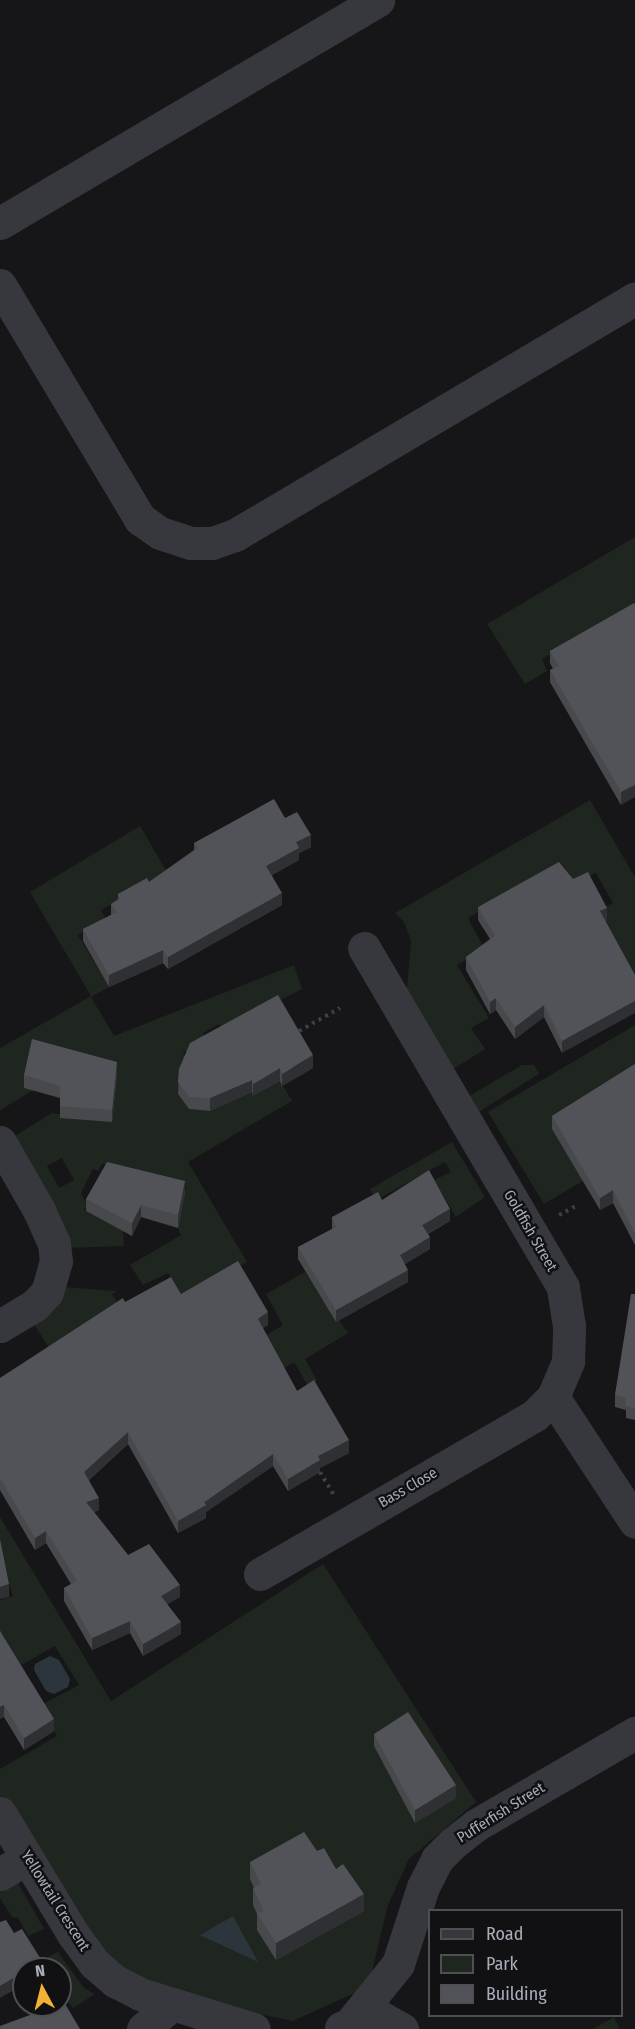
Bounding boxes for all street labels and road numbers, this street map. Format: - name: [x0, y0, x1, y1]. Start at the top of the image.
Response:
- street label: Goldfish Street: [499, 1187, 561, 1275]
- street label: Bass Close: [375, 1464, 441, 1512]
- street label: Pufferfish Street: [454, 1779, 548, 1847]
- street label: Yellowtail Crescent: [17, 1847, 93, 1955]

